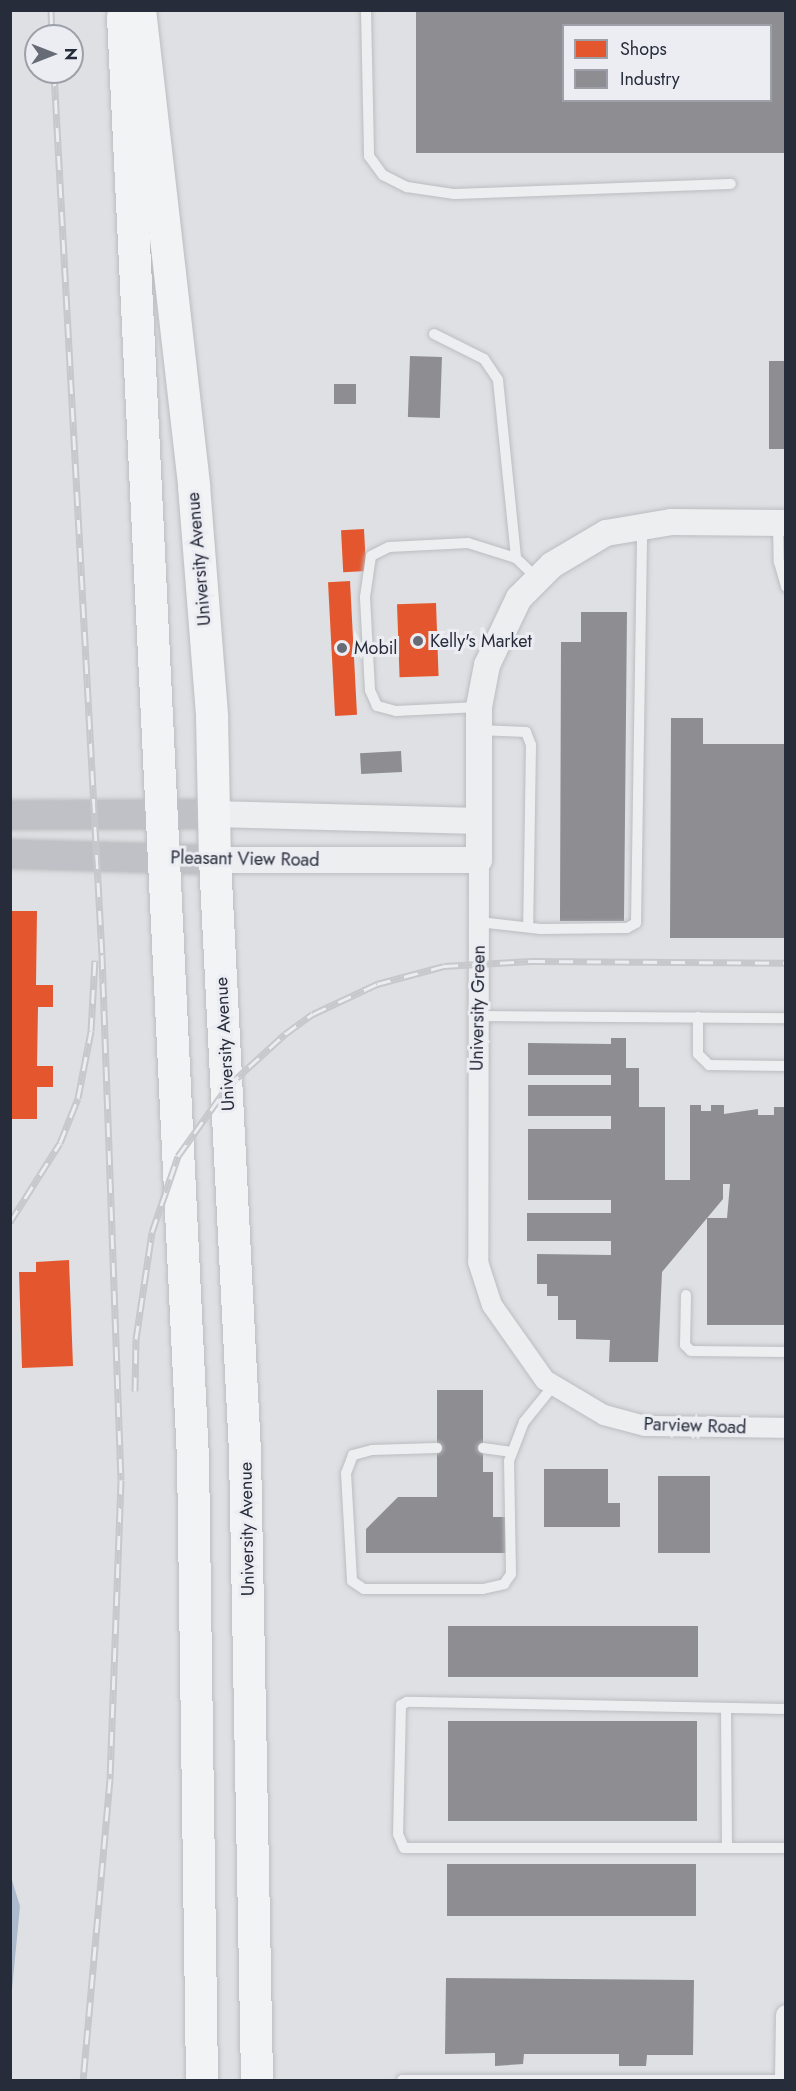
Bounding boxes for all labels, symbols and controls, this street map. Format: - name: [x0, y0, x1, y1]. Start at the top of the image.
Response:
- north arrow: [24, 24, 84, 84]
- legend: [562, 24, 772, 102]
- text: Shops: [620, 36, 667, 62]
- text: N: [59, 48, 82, 60]
- text: Industry: [620, 66, 680, 92]
- street label: University Avenue: [182, 491, 216, 627]
- place label: Kelly's Market: [430, 630, 532, 652]
- marker: Kelly's Market: [411, 634, 425, 648]
- place label: Mobil: [354, 637, 397, 659]
- marker: Mobil: [335, 641, 349, 655]
- street label: Pleasant View Road: [170, 847, 320, 871]
- street label: University Green: [466, 945, 490, 1071]
- street label: University Avenue: [211, 976, 239, 1112]
- street label: Parview Road: [643, 1413, 747, 1439]
- street label: University Avenue: [235, 1462, 259, 1596]

